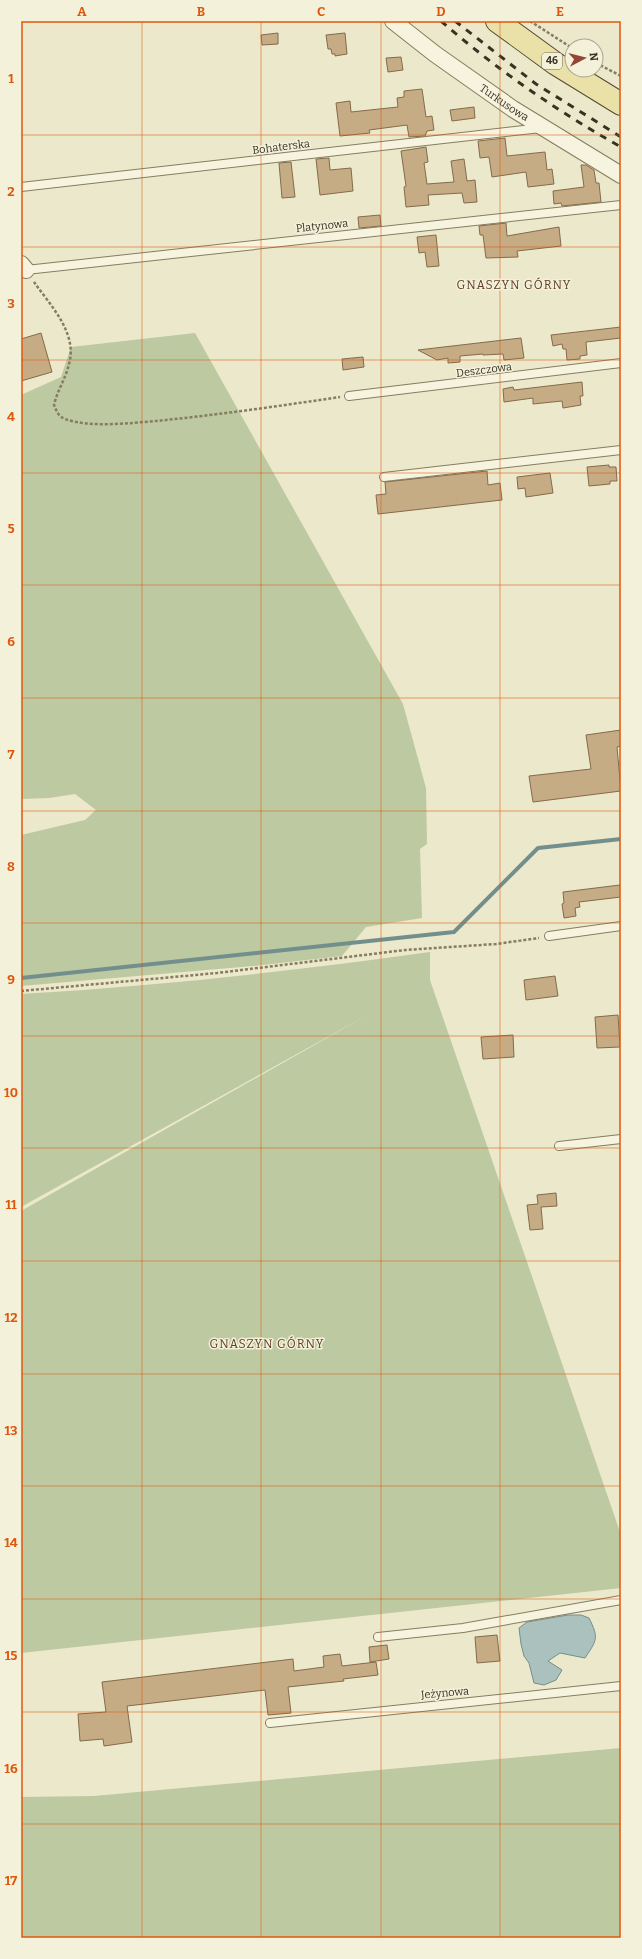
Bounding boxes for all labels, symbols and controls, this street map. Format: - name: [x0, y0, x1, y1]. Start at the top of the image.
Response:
- text: A: [77, 4, 87, 19]
- text: B: [197, 4, 205, 19]
- text: C: [317, 4, 325, 19]
- text: D: [436, 4, 446, 19]
- text: E: [556, 4, 564, 19]
- north arrow: [564, 38, 604, 78]
- text: N: [586, 52, 600, 62]
- road number: 46: [542, 53, 562, 69]
- text: 1: [8, 71, 14, 86]
- street label: Turkusowa: [477, 81, 531, 124]
- street label: Bohaterska: [251, 137, 311, 157]
- text: 2: [7, 184, 15, 199]
- street label: Platynowa: [295, 217, 349, 235]
- district label: GNASZYN GÓRNY: [456, 277, 572, 292]
- text: 3: [7, 296, 15, 311]
- street label: Deszczowa: [455, 360, 513, 380]
- text: 4: [7, 409, 15, 424]
- text: 5: [7, 521, 15, 536]
- text: 6: [7, 634, 15, 649]
- text: 7: [8, 747, 15, 762]
- text: 8: [7, 859, 15, 874]
- text: 9: [7, 972, 15, 987]
- text: 10: [4, 1085, 18, 1100]
- text: 11: [5, 1197, 17, 1212]
- text: 12: [5, 1310, 17, 1325]
- district label: GNASZYN GÓRNY: [209, 1336, 325, 1351]
- text: 13: [4, 1423, 18, 1438]
- text: 14: [4, 1535, 18, 1550]
- text: 15: [5, 1648, 17, 1663]
- street label: Jeżynowa: [419, 1684, 470, 1702]
- text: 16: [4, 1761, 18, 1776]
- text: 17: [5, 1873, 17, 1888]

